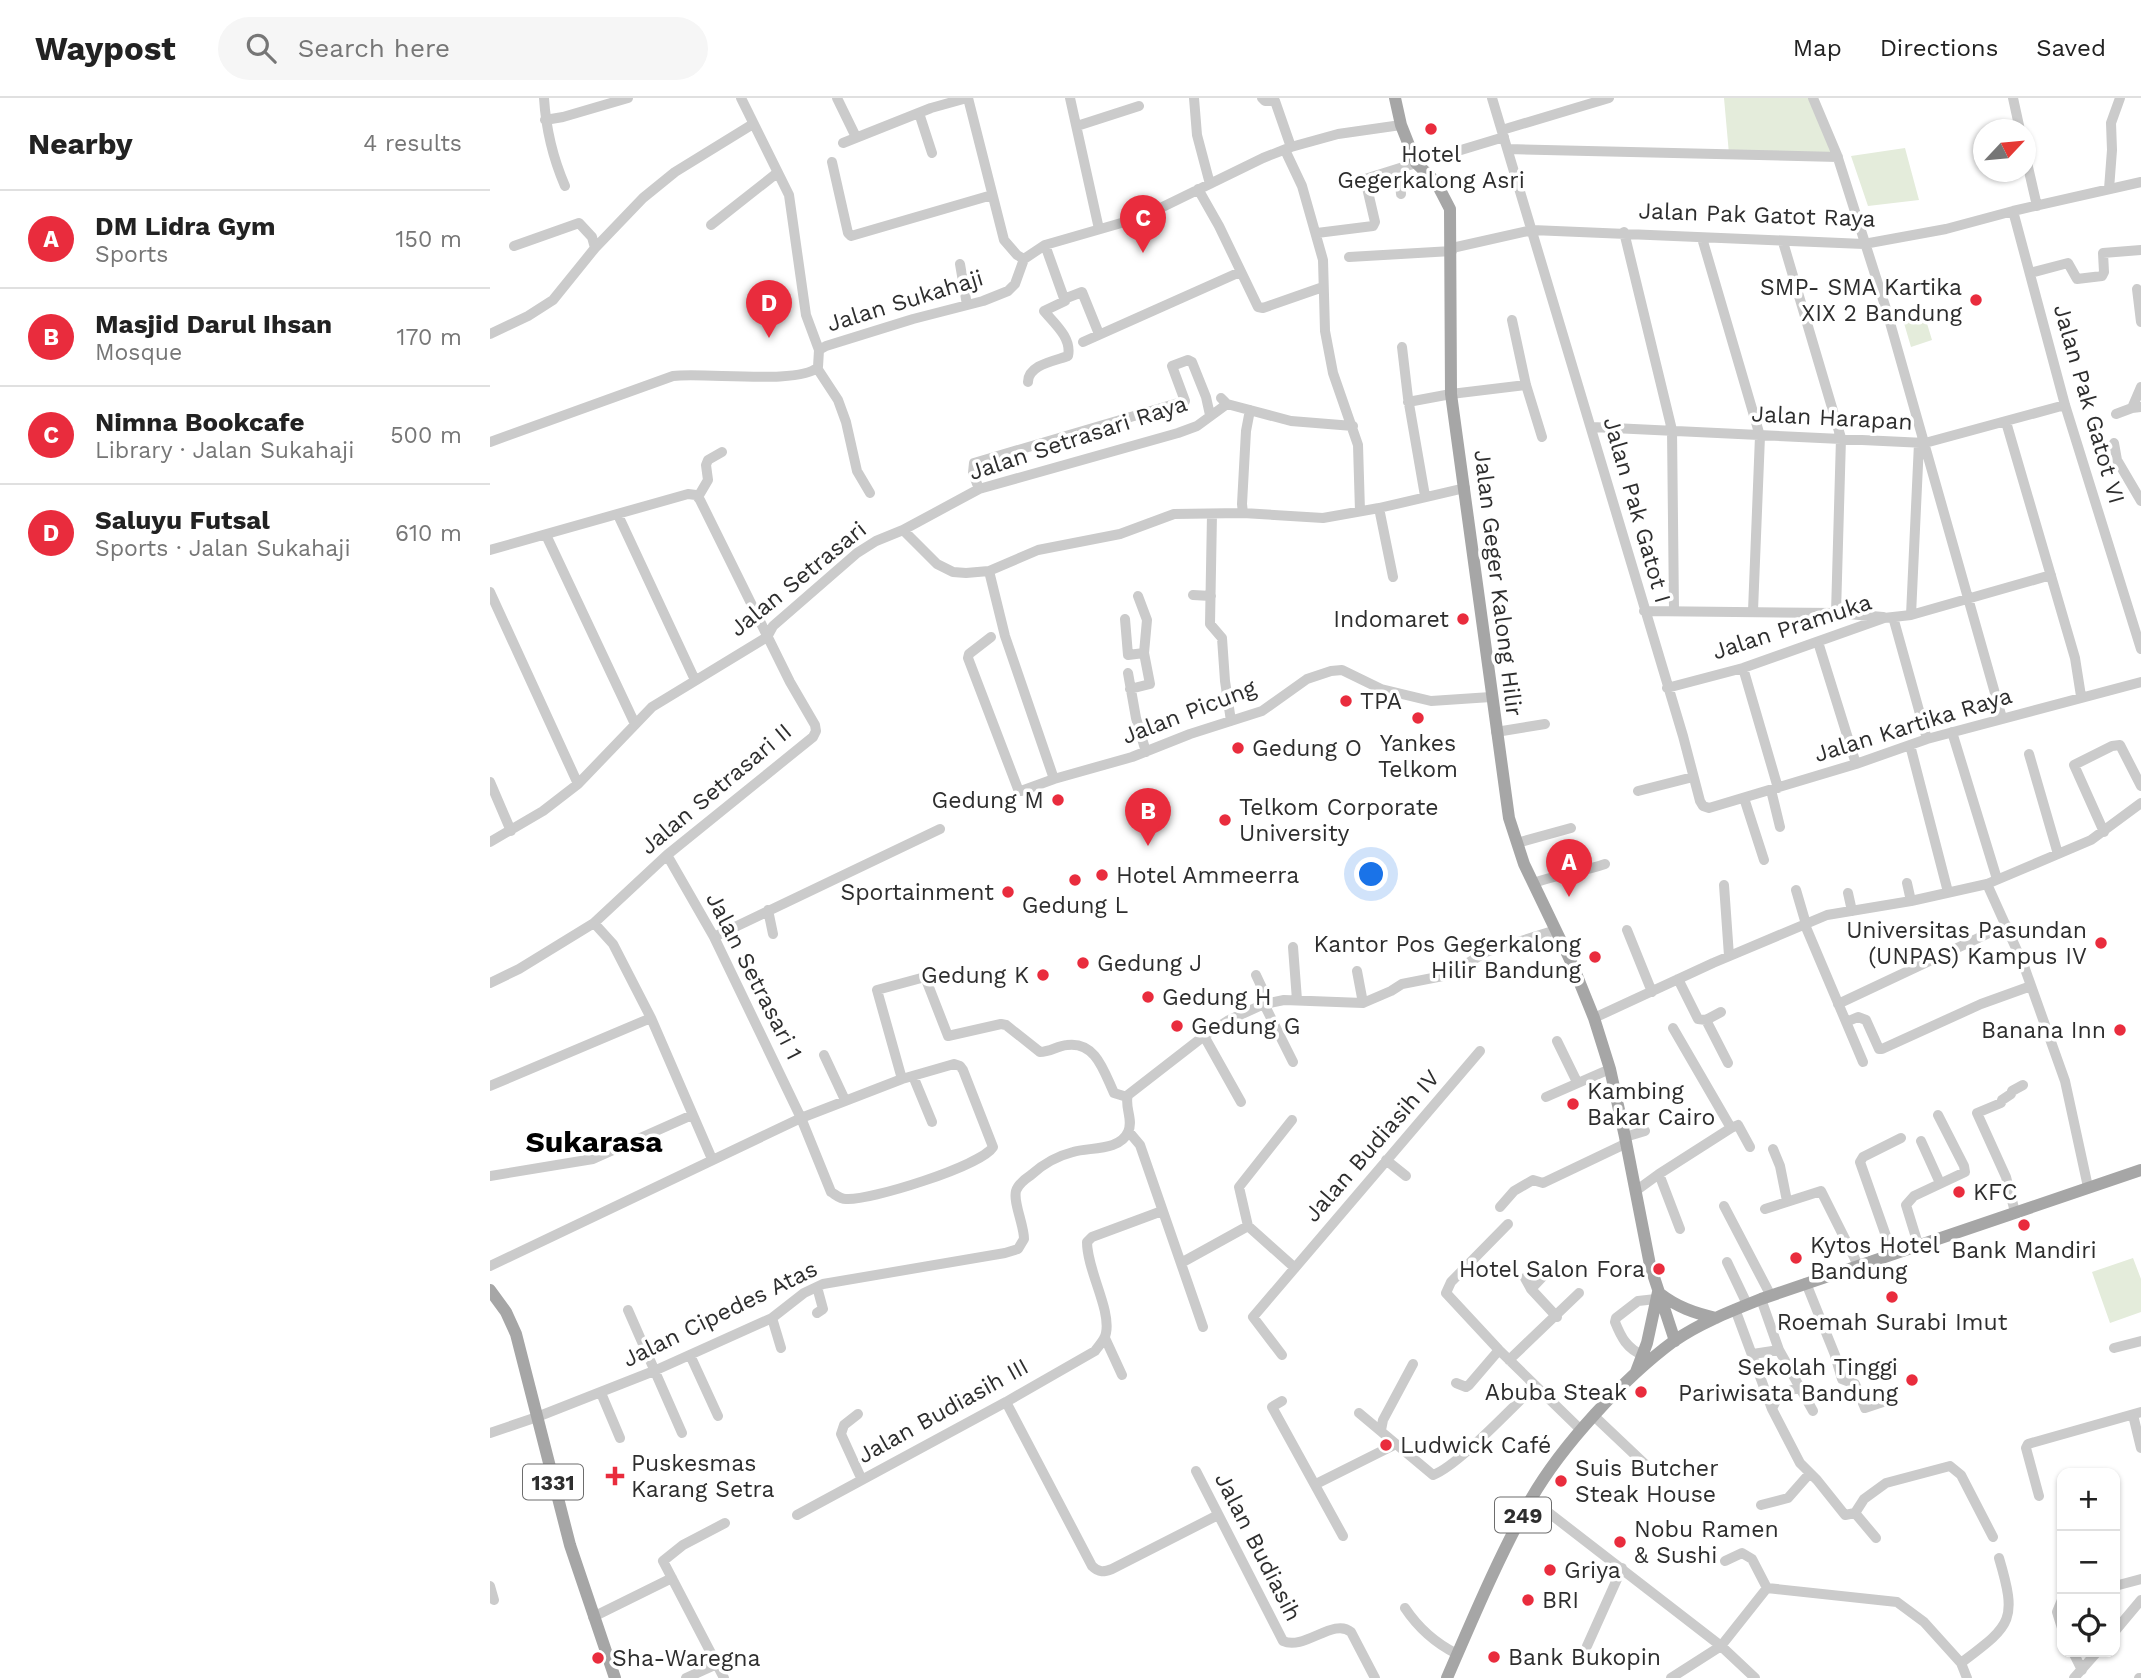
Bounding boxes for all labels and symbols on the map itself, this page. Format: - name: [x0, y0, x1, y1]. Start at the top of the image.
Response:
- north arrow: [1973, 119, 2036, 182]
- marker: Hotel Gegerkalong Asri: [1423, 121, 1439, 137]
- place label: Hotel Gegerkalong Asri: [1337, 141, 1525, 194]
- pin: C: [1120, 195, 1166, 253]
- street label: Jalan Pak Gatot Raya: [1638, 197, 1876, 233]
- street label: Jalan Sukahaji: [824, 264, 986, 338]
- place label: SMP- SMA Kartika XIX 2 Bandung: [1760, 274, 1963, 327]
- pin: D: [746, 280, 792, 338]
- marker: SMP- SMA Kartika XIX 2 Bandung: [1968, 292, 1984, 308]
- street label: Jalan Pak Gatot VI: [2048, 301, 2130, 507]
- street label: Jalan Setrasari Raya: [965, 390, 1191, 486]
- street label: Jalan Harapan: [1751, 400, 1913, 436]
- street label: Jalan Pak Gatot I: [1598, 414, 1676, 606]
- street label: Jalan Geger Kalong Hilir: [1468, 448, 1528, 718]
- street label: Jalan Setrasari: [724, 516, 872, 642]
- street label: Jalan Pramuka: [1709, 589, 1875, 665]
- place label: Indomaret: [1333, 606, 1449, 633]
- marker: Indomaret: [1455, 611, 1471, 627]
- street label: Jalan Picung: [1118, 674, 1261, 750]
- street label: Jalan Kartika Raya: [1811, 682, 2015, 768]
- place label: TPA: [1360, 688, 1402, 715]
- marker: TPA: [1338, 693, 1354, 709]
- marker: Yankes Telkom: [1410, 710, 1426, 726]
- street label: Jalan Setrasari II: [635, 718, 797, 860]
- place label: Yankes Telkom: [1378, 730, 1458, 783]
- place label: Gedung O: [1252, 735, 1362, 762]
- marker: Gedung O: [1230, 740, 1246, 756]
- place label: Gedung M: [932, 787, 1044, 814]
- pin: B: [1125, 788, 1171, 846]
- marker: Gedung M: [1050, 792, 1066, 808]
- place label: Telkom Corporate University: [1239, 794, 1439, 847]
- marker: Telkom Corporate University: [1217, 812, 1233, 828]
- pin: A: [1546, 839, 1592, 897]
- your location: [1354, 857, 1388, 891]
- place label: Hotel Ammeerra: [1116, 862, 1299, 889]
- marker: Hotel Ammeerra: [1094, 867, 1110, 883]
- marker: Gedung L: [1067, 872, 1083, 888]
- place label: Sportainment: [841, 879, 994, 906]
- marker: Sportainment: [1000, 884, 1016, 900]
- street label: Jalan Setrasari 1: [700, 888, 808, 1064]
- place label: Gedung L: [1022, 892, 1129, 919]
- place label: Universitas Pasundan (UNPAS) Kampus IV: [1846, 917, 2087, 970]
- place label: Kantor Pos Gegerkalong Hilir Bandung: [1313, 931, 1582, 984]
- marker: Universitas Pasundan (UNPAS) Kampus IV: [2093, 935, 2109, 951]
- marker: Kantor Pos Gegerkalong Hilir Bandung: [1587, 949, 1603, 965]
- place label: Gedung J: [1097, 950, 1202, 977]
- marker: Gedung J: [1075, 955, 1091, 971]
- place label: Gedung K: [921, 962, 1029, 989]
- marker: Gedung K: [1035, 967, 1051, 983]
- place label: Gedung H: [1162, 984, 1272, 1011]
- marker: Gedung H: [1140, 989, 1156, 1005]
- place label: Gedung G: [1191, 1013, 1301, 1040]
- place label: Banana Inn: [1981, 1017, 2106, 1044]
- marker: Gedung G: [1169, 1018, 1185, 1034]
- marker: Banana Inn: [2112, 1022, 2128, 1038]
- street label: Jalan Budiasih IV: [1299, 1064, 1445, 1228]
- place label: Kambing Bakar Cairo: [1587, 1078, 1715, 1131]
- marker: Kambing Bakar Cairo: [1565, 1096, 1581, 1112]
- district label: Sukarasa: [525, 1124, 663, 1159]
- place label: KFC: [1973, 1179, 2018, 1206]
- marker: KFC: [1951, 1184, 1967, 1200]
- marker: Bank Mandiri: [2016, 1217, 2032, 1233]
- place label: Kytos Hotel Bandung: [1810, 1232, 1940, 1285]
- place label: Bank Mandiri: [1951, 1237, 2097, 1264]
- marker: Kytos Hotel Bandung: [1788, 1250, 1804, 1266]
- street label: Jalan Cipedes Atas: [618, 1255, 822, 1373]
- place label: Hotel Salon Fora: [1459, 1256, 1645, 1283]
- marker: Hotel Salon Fora: [1651, 1261, 1667, 1277]
- marker: Roemah Surabi Imut: [1884, 1289, 1900, 1305]
- place label: Roemah Surabi Imut: [1777, 1309, 2008, 1336]
- street label: Jalan Budiasih III: [853, 1353, 1033, 1469]
- place label: Sekolah Tinggi Pariwisata Bandung: [1678, 1354, 1899, 1407]
- marker: Sekolah Tinggi Pariwisata Bandung: [1904, 1372, 1920, 1388]
- place label: Abuba Steak: [1485, 1379, 1627, 1406]
- marker: Abuba Steak: [1633, 1384, 1649, 1400]
- place label: Ludwick Café: [1400, 1432, 1551, 1459]
- marker: Ludwick Café: [1378, 1437, 1394, 1453]
- place label: Puskesmas Karang Setra: [631, 1450, 775, 1503]
- place label: Suis Butcher Steak House: [1575, 1455, 1719, 1508]
- road number: 1331: [523, 1464, 583, 1500]
- marker: Puskesmas Karang Setra: [605, 1466, 625, 1486]
- street label: Jalan Budiasih: [1209, 1468, 1307, 1626]
- marker: Suis Butcher Steak House: [1553, 1473, 1569, 1489]
- road number: 249: [1495, 1498, 1551, 1532]
- place label: Nobu Ramen & Sushi: [1634, 1516, 1779, 1569]
- marker: Nobu Ramen & Sushi: [1612, 1534, 1628, 1550]
- place label: Griya: [1564, 1557, 1621, 1584]
- marker: Griya: [1542, 1562, 1558, 1578]
- place label: BRI: [1542, 1587, 1579, 1614]
- marker: BRI: [1520, 1592, 1536, 1608]
- place label: Bank Bukopin: [1508, 1644, 1661, 1671]
- place label: Sha-Waregna: [612, 1645, 761, 1672]
- marker: Bank Bukopin: [1486, 1649, 1502, 1665]
- marker: Sha-Waregna: [590, 1650, 606, 1666]

